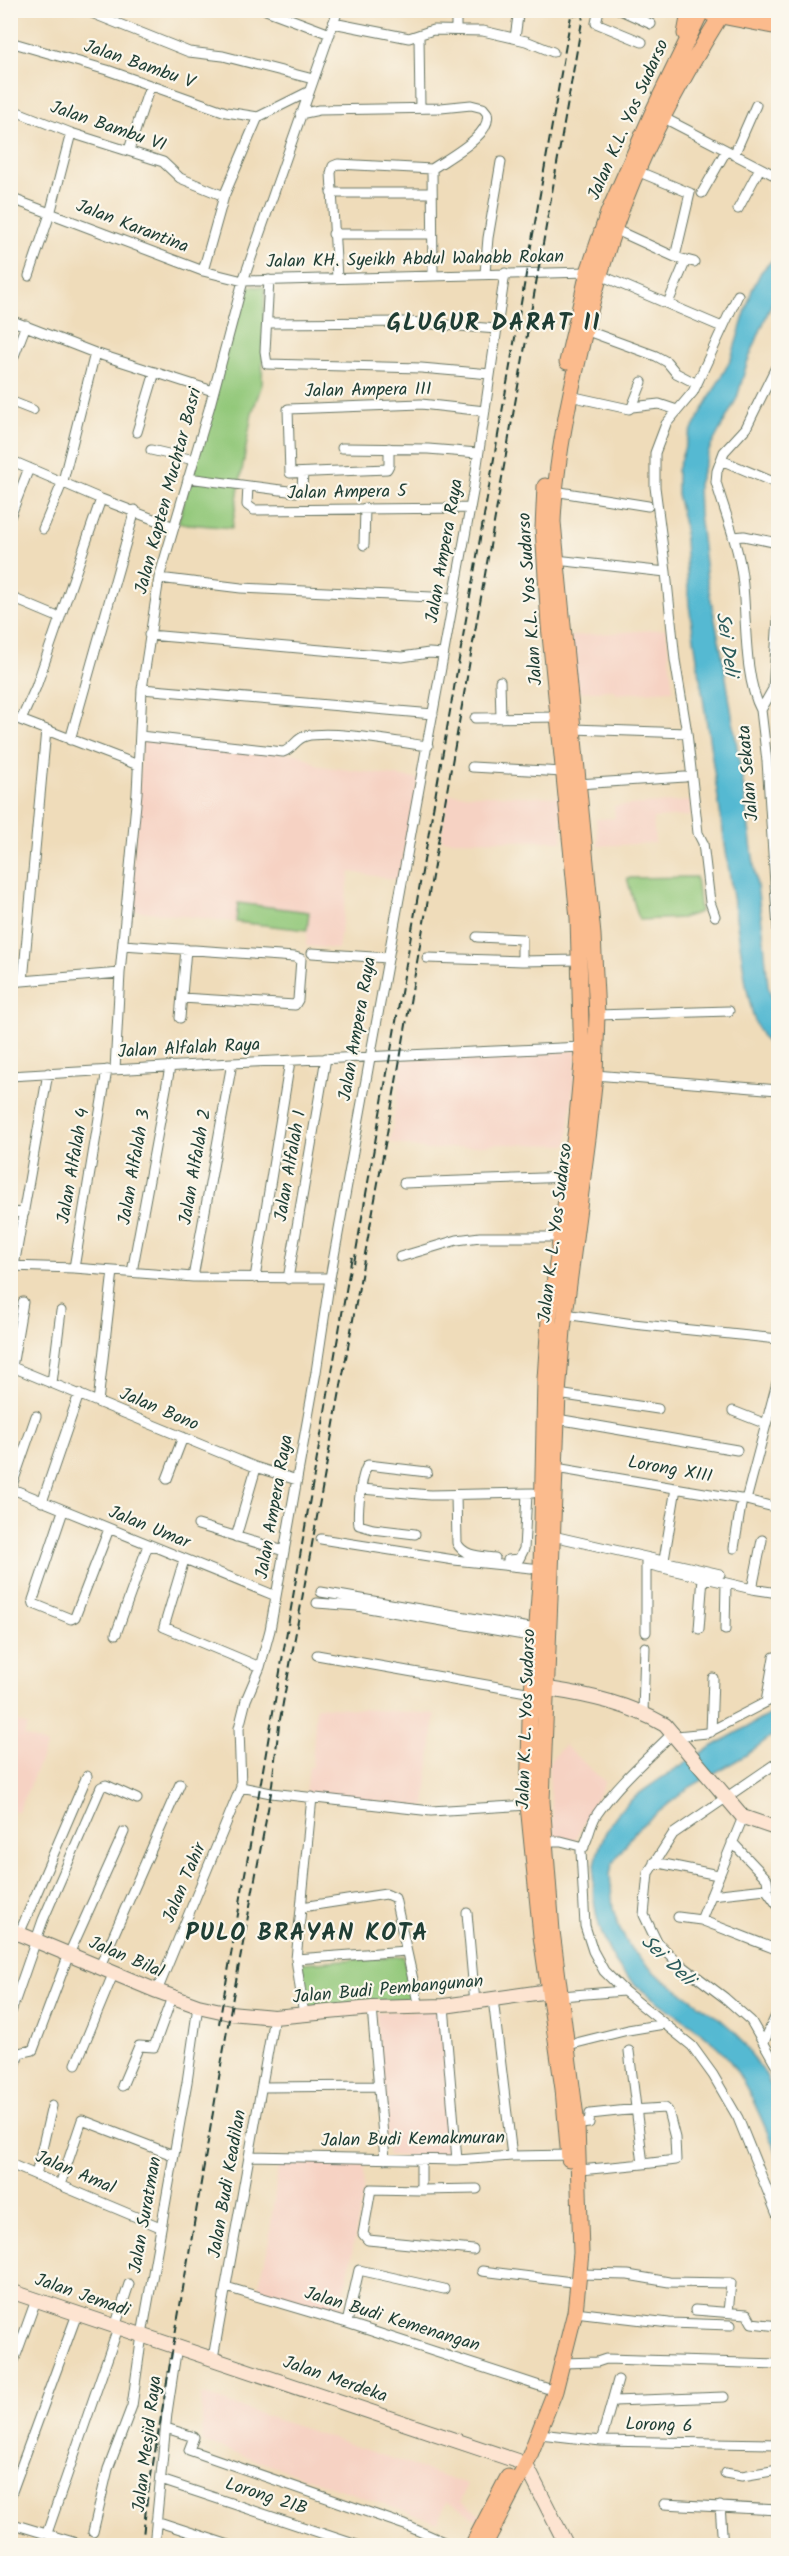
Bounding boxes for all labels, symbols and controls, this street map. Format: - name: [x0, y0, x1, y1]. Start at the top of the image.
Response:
- street label: Jalan Bambu V: [80, 32, 200, 98]
- street label: Jalan K.L. Yos Sudarso: [580, 35, 678, 205]
- street label: Jalan Bambu VI: [46, 94, 170, 160]
- street label: Jalan Karantina: [71, 192, 193, 262]
- street label: Jalan KH. Syeikh Abdul Wahabb Rokan: [266, 243, 564, 277]
- district label: GLUGUR DARAT II: [387, 304, 601, 343]
- street label: Jalan Ampera III: [304, 375, 432, 407]
- street label: Jalan Kapten Muchtar Basri: [127, 384, 211, 598]
- street label: Jalan Ampera 5: [287, 477, 408, 509]
- street label: Jalan Ampera Raya: [418, 477, 472, 625]
- street label: Jalan K.L. Yos Sudarso: [510, 511, 552, 687]
- water label: Sei Deli: [706, 610, 747, 682]
- street label: Jalan Sekata: [730, 724, 768, 822]
- street label: Jalan Ampera Raya: [331, 955, 385, 1103]
- street label: Jalan Alfalah Raya: [117, 1031, 261, 1067]
- street label: Jalan Alfalah 4: [50, 1106, 98, 1226]
- street label: Jalan Alfalah 3: [111, 1107, 159, 1227]
- street label: Jalan Alfalah 2: [172, 1107, 220, 1227]
- street label: Jalan Alfalah 1: [267, 1108, 315, 1224]
- street label: Jalan K. L. Yos Sudarso: [531, 1142, 581, 1324]
- street label: Jalan Bono: [115, 1380, 203, 1440]
- street label: Jalan Ampera Raya: [248, 1433, 302, 1581]
- street label: Lorong XIII: [625, 1448, 715, 1492]
- street label: Jalan Umar: [104, 1498, 195, 1558]
- street label: Jalan K. L. Yos Sudarso: [509, 1628, 545, 1810]
- street label: Jalan Tahir: [155, 1837, 215, 1928]
- district label: PULO BRAYAN KOTA: [185, 1914, 429, 1953]
- water label: Sei Deli: [633, 1927, 704, 1997]
- street label: Jalan Bilal: [84, 1929, 169, 1987]
- street label: Jalan Budi Pembangunan: [291, 1967, 485, 2013]
- street label: Jalan Budi Keadilan: [201, 2108, 255, 2260]
- street label: Jalan Budi Kemakmuran: [321, 2124, 505, 2156]
- street label: Jalan Amal: [30, 2143, 120, 2203]
- street label: Jalan Suratman: [121, 2154, 171, 2276]
- street label: Jalan Jemadi: [30, 2266, 134, 2326]
- street label: Jalan Budi Kemenangan: [300, 2279, 484, 2361]
- street label: Jalan Merdeka: [279, 2349, 391, 2411]
- street label: Jalan Mesjid Raya: [125, 2374, 171, 2514]
- street label: Lorong 6: [625, 2410, 693, 2442]
- street label: Lorong 21B: [221, 2470, 311, 2524]

